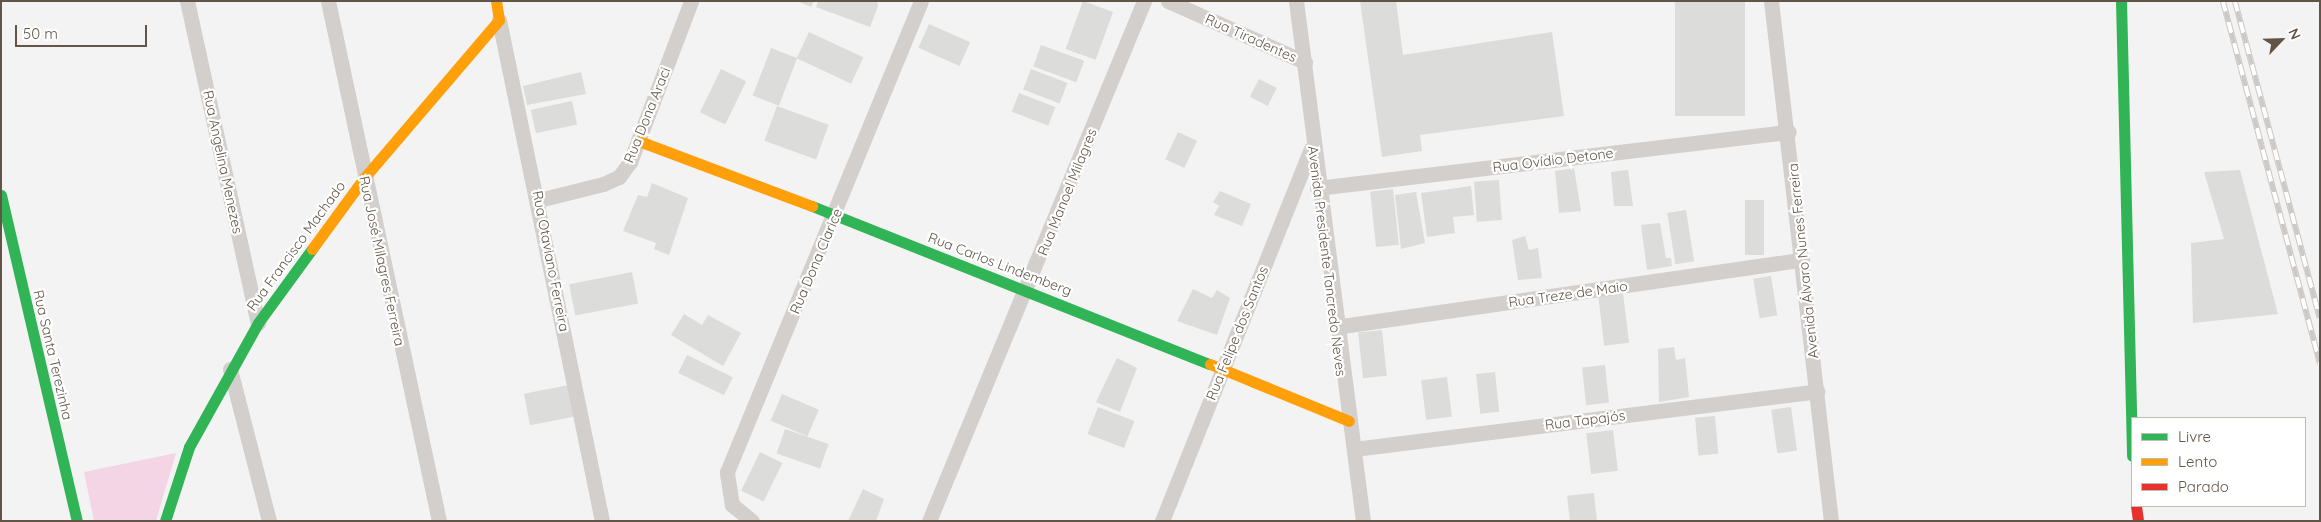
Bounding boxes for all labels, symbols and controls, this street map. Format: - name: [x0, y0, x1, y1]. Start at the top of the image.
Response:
- street label: Rua Tiradentes: [1203, 10, 1299, 66]
- scale bar: [18, 15, 150, 47]
- north arrow: [2256, 15, 2306, 65]
- text: 50 m: [23, 24, 58, 43]
- text: N: [2284, 26, 2305, 42]
- street label: Rua Dona Araci: [620, 65, 674, 165]
- street label: Rua Angelina Menezes: [200, 89, 246, 235]
- street label: Rua Manoel Milagres: [1034, 126, 1100, 258]
- street label: Rua Ovídio Detone: [1492, 144, 1614, 176]
- street label: Avenida Presidente Tancredo Neves: [1305, 145, 1349, 377]
- street label: Avenida Álvaro Nunes Ferreira: [1784, 163, 1822, 359]
- street label: Rua José Milagres Ferreira: [356, 174, 408, 348]
- street label: Rua Francisco Machado: [243, 178, 349, 314]
- street label: Rua Otaviano Ferreira: [529, 189, 573, 333]
- street label: Rua Dona Clarice: [786, 206, 846, 316]
- street label: Rua Carlos Lindemberg: [926, 229, 1074, 299]
- street label: Rua Felipe dos Santos: [1202, 264, 1272, 402]
- street label: Rua Treze de Maio: [1507, 277, 1629, 311]
- street label: Rua Santa Terezinha: [30, 288, 76, 422]
- street label: Rua Tapajós: [1544, 407, 1626, 433]
- legend: [2131, 417, 2306, 507]
- text: Livre: [2178, 427, 2211, 446]
- text: Lento: [2178, 452, 2217, 471]
- text: Parado: [2178, 477, 2229, 496]

